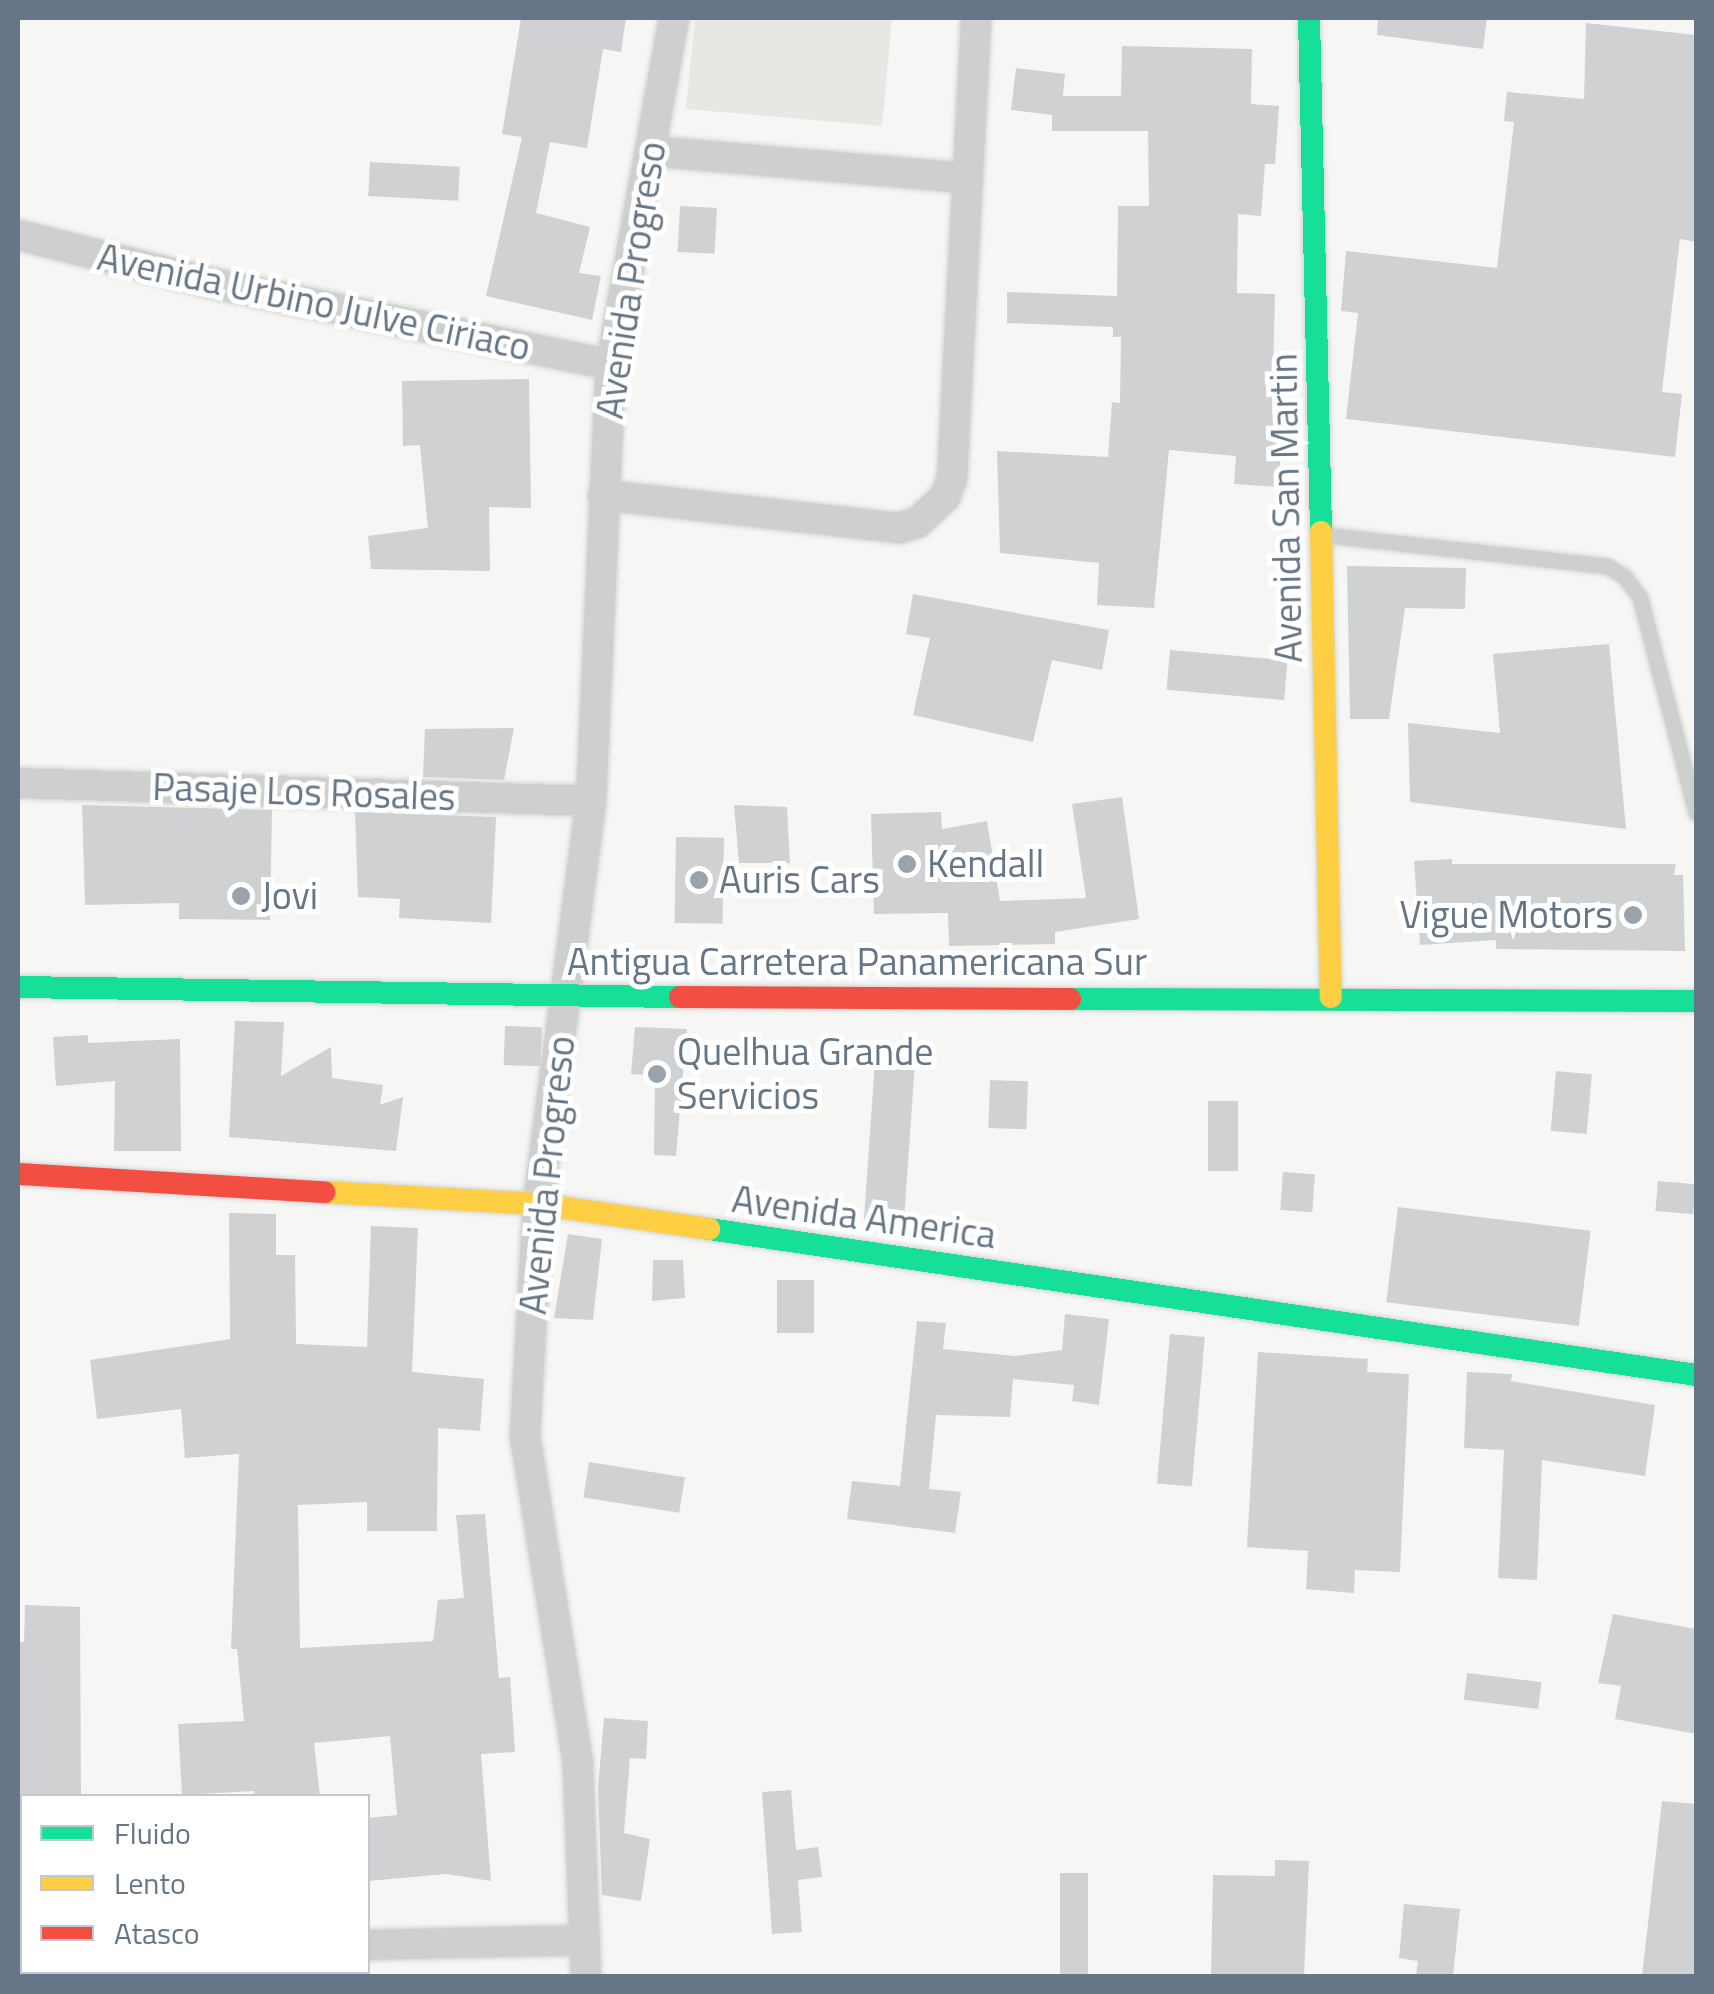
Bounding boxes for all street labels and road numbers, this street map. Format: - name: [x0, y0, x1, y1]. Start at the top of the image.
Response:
- street label: Avenida Progreso: [587, 138, 675, 422]
- street label: Avenida Urbino Julve Ciriaco: [93, 234, 535, 370]
- street label: Avenida San Martin: [1260, 353, 1312, 663]
- street label: Pasaje Los Rosales: [152, 764, 456, 820]
- street label: Antigua Carretera Panamericana Sur: [567, 939, 1147, 985]
- street label: Avenida Progreso: [510, 1033, 584, 1317]
- street label: Avenida America: [729, 1176, 999, 1258]

